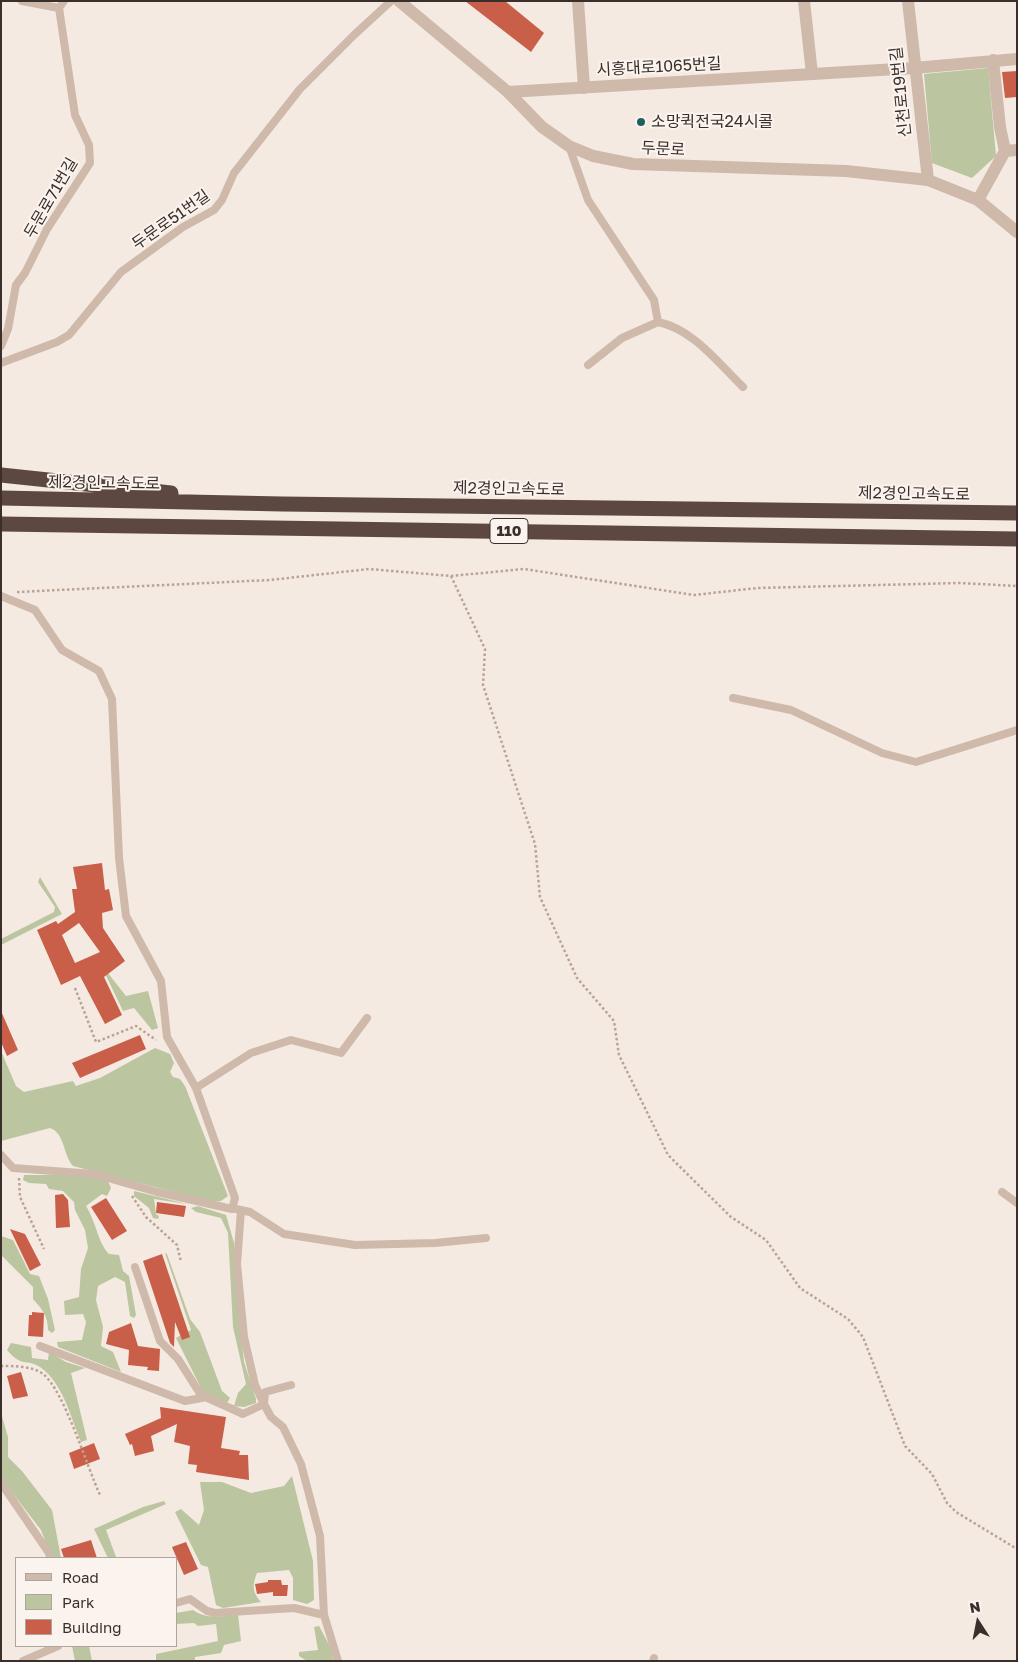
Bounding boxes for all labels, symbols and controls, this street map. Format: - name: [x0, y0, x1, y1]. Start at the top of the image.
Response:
- street label: 신천로19번길: [887, 46, 915, 138]
- street label: 시흥대로1065번길: [596, 54, 722, 80]
- place label: 소망퀵전국24시콜: [651, 112, 773, 132]
- marker: 소망퀵전국24시콜: [635, 116, 647, 128]
- street label: 두문로: [640, 138, 686, 160]
- street label: 두문로71번길: [20, 154, 82, 242]
- street label: 두문로51번길: [128, 186, 214, 254]
- street label: 제2경인고속도로: [48, 472, 160, 494]
- street label: 제2경인고속도로: [453, 478, 565, 500]
- street label: 제2경인고속도로: [858, 483, 970, 505]
- road number: 110: [490, 518, 528, 544]
- legend: [15, 1557, 178, 1647]
- text: Road: [62, 1568, 99, 1586]
- text: Park: [62, 1593, 94, 1611]
- north arrow: [953, 1597, 1003, 1647]
- text: N: [968, 1597, 982, 1616]
- text: Building: [62, 1618, 122, 1636]

